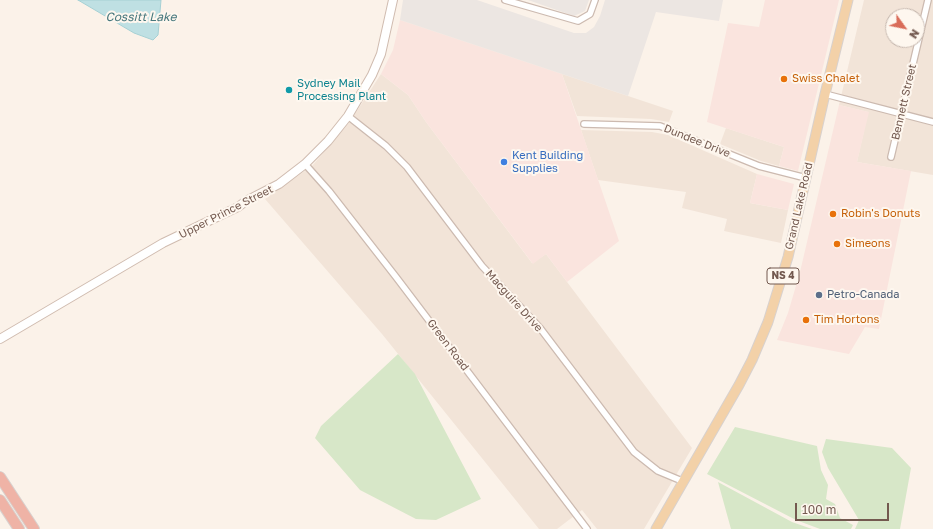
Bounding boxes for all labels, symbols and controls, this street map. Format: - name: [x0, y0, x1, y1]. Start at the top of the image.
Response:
- north arrow: [885, 8, 925, 48]
- water label: Cossitt Lake: [105, 10, 177, 24]
- text: N: [907, 27, 922, 41]
- street label: Bennett Street: [889, 63, 919, 141]
- place label: Swiss Chalet: [792, 72, 860, 86]
- marker: Swiss Chalet: [779, 74, 789, 84]
- place label: Sydney Mail Processing Plant: [297, 77, 386, 103]
- marker: Sydney Mail Processing Plant: [284, 85, 294, 95]
- street label: Dundee Drive: [662, 122, 732, 160]
- place label: Kent Building Supplies: [512, 149, 583, 175]
- marker: Kent Building Supplies: [499, 157, 509, 167]
- street label: Grand Lake Road: [783, 161, 815, 251]
- street label: Upper Prince Street: [177, 183, 275, 241]
- place label: Robin's Donuts: [841, 207, 920, 221]
- marker: Robin's Donuts: [828, 209, 838, 219]
- place label: Simeons: [845, 237, 890, 251]
- marker: Simeons: [832, 239, 842, 249]
- street label: Macguire Drive: [483, 267, 545, 335]
- road number: NS 4: [767, 268, 799, 284]
- place label: Petro-Canada: [827, 288, 899, 302]
- marker: Petro-Canada: [814, 290, 824, 300]
- place label: Tim Hortons: [814, 313, 879, 327]
- marker: Tim Hortons: [801, 315, 811, 325]
- street label: Green Road: [424, 317, 472, 373]
- scale bar: [797, 495, 891, 521]
- text: 100 m: [802, 502, 836, 517]

